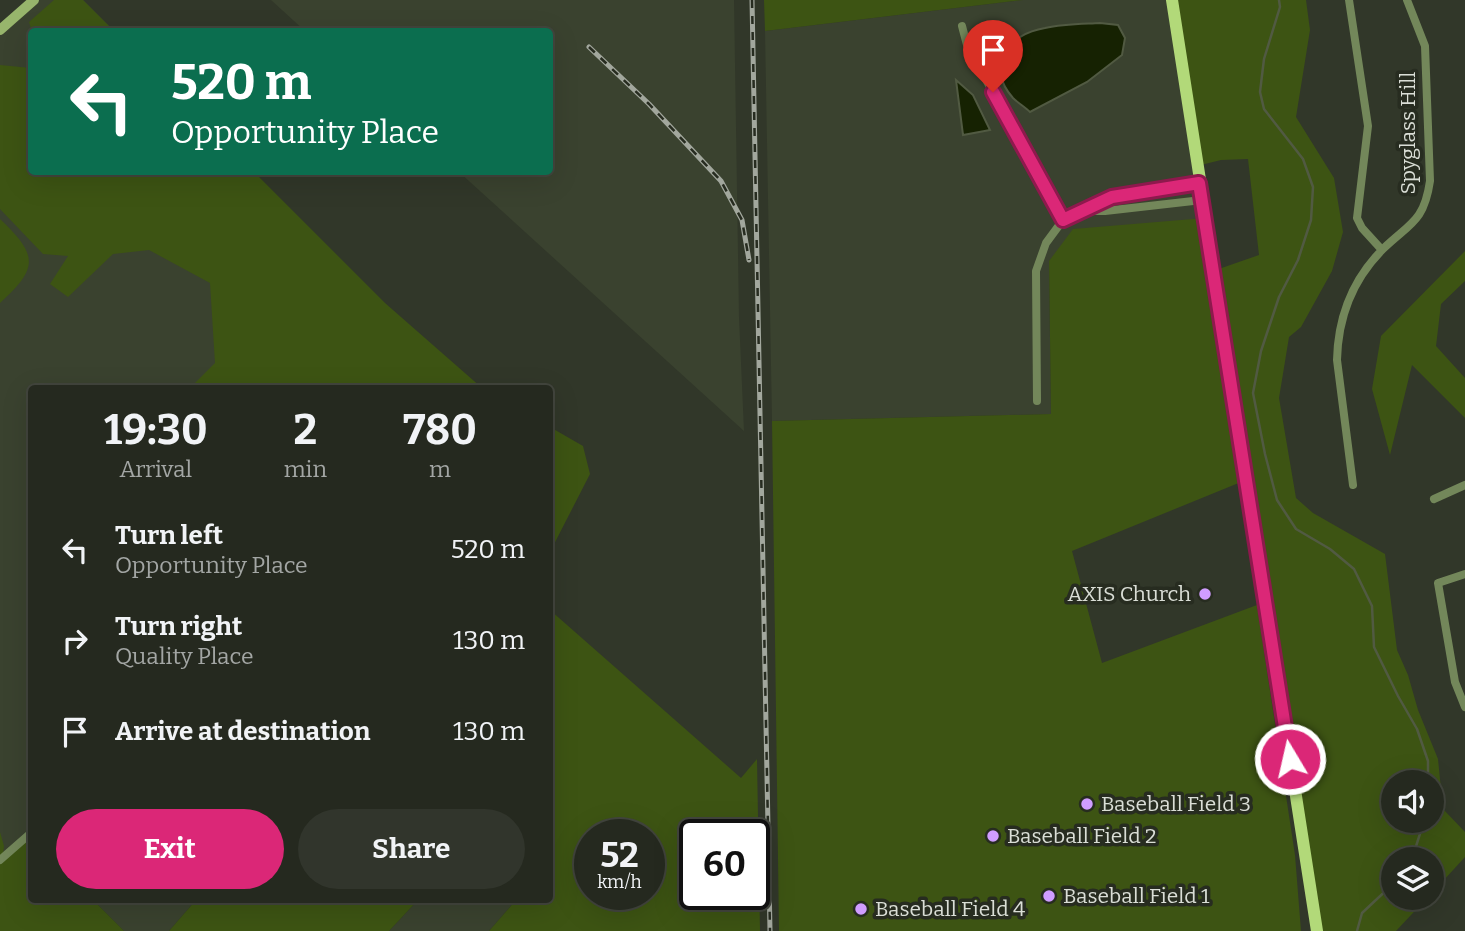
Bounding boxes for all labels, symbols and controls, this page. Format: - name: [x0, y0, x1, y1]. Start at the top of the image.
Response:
- pin: [963, 20, 1023, 92]
- icon: arrive: [974, 31, 1012, 69]
- text: 520 m: [171, 53, 311, 112]
- icon: left: [56, 56, 147, 147]
- street label: Spyglass Hill: [1395, 72, 1421, 194]
- text: Opportunity Place: [171, 113, 439, 151]
- text: 19:30: [104, 405, 208, 455]
- text: 2: [293, 405, 317, 455]
- text: 780: [403, 405, 477, 455]
- text: Arrival: [119, 455, 192, 483]
- text: min: [284, 455, 327, 483]
- text: m: [429, 455, 451, 483]
- text: Turn left: [115, 520, 223, 551]
- icon: left: [56, 531, 94, 569]
- text: 520 m: [451, 534, 525, 565]
- text: Opportunity Place: [115, 551, 308, 579]
- place label: AXIS Church: [1067, 581, 1191, 607]
- marker: AXIS Church: [1197, 586, 1213, 602]
- text: Turn right: [115, 611, 242, 642]
- icon: right: [56, 622, 94, 660]
- text: 130 m: [453, 625, 525, 656]
- text: Quality Place: [115, 642, 254, 670]
- icon: arrive: [56, 713, 94, 751]
- text: Arrive at destination: [115, 716, 370, 747]
- text: 130 m: [453, 716, 525, 747]
- position arrow: [1253, 722, 1327, 796]
- map controls: [1381, 770, 1444, 910]
- button: sound: [1381, 770, 1444, 833]
- place label: Baseball Field 3: [1101, 791, 1251, 817]
- marker: Baseball Field 3: [1079, 796, 1095, 812]
- button: Exit: [56, 809, 284, 889]
- button: Share: [298, 809, 525, 889]
- speed limit sign: 60: [679, 819, 770, 910]
- place label: Baseball Field 2: [1007, 823, 1156, 849]
- marker: Baseball Field 2: [985, 828, 1001, 844]
- text: 52: [600, 834, 639, 876]
- button: layers: [1381, 847, 1444, 910]
- text: km/h: [597, 871, 642, 893]
- place label: Baseball Field 1: [1063, 883, 1210, 909]
- marker: Baseball Field 1: [1041, 888, 1057, 904]
- place label: Baseball Field 4: [875, 896, 1025, 922]
- marker: Baseball Field 4: [853, 901, 869, 917]

